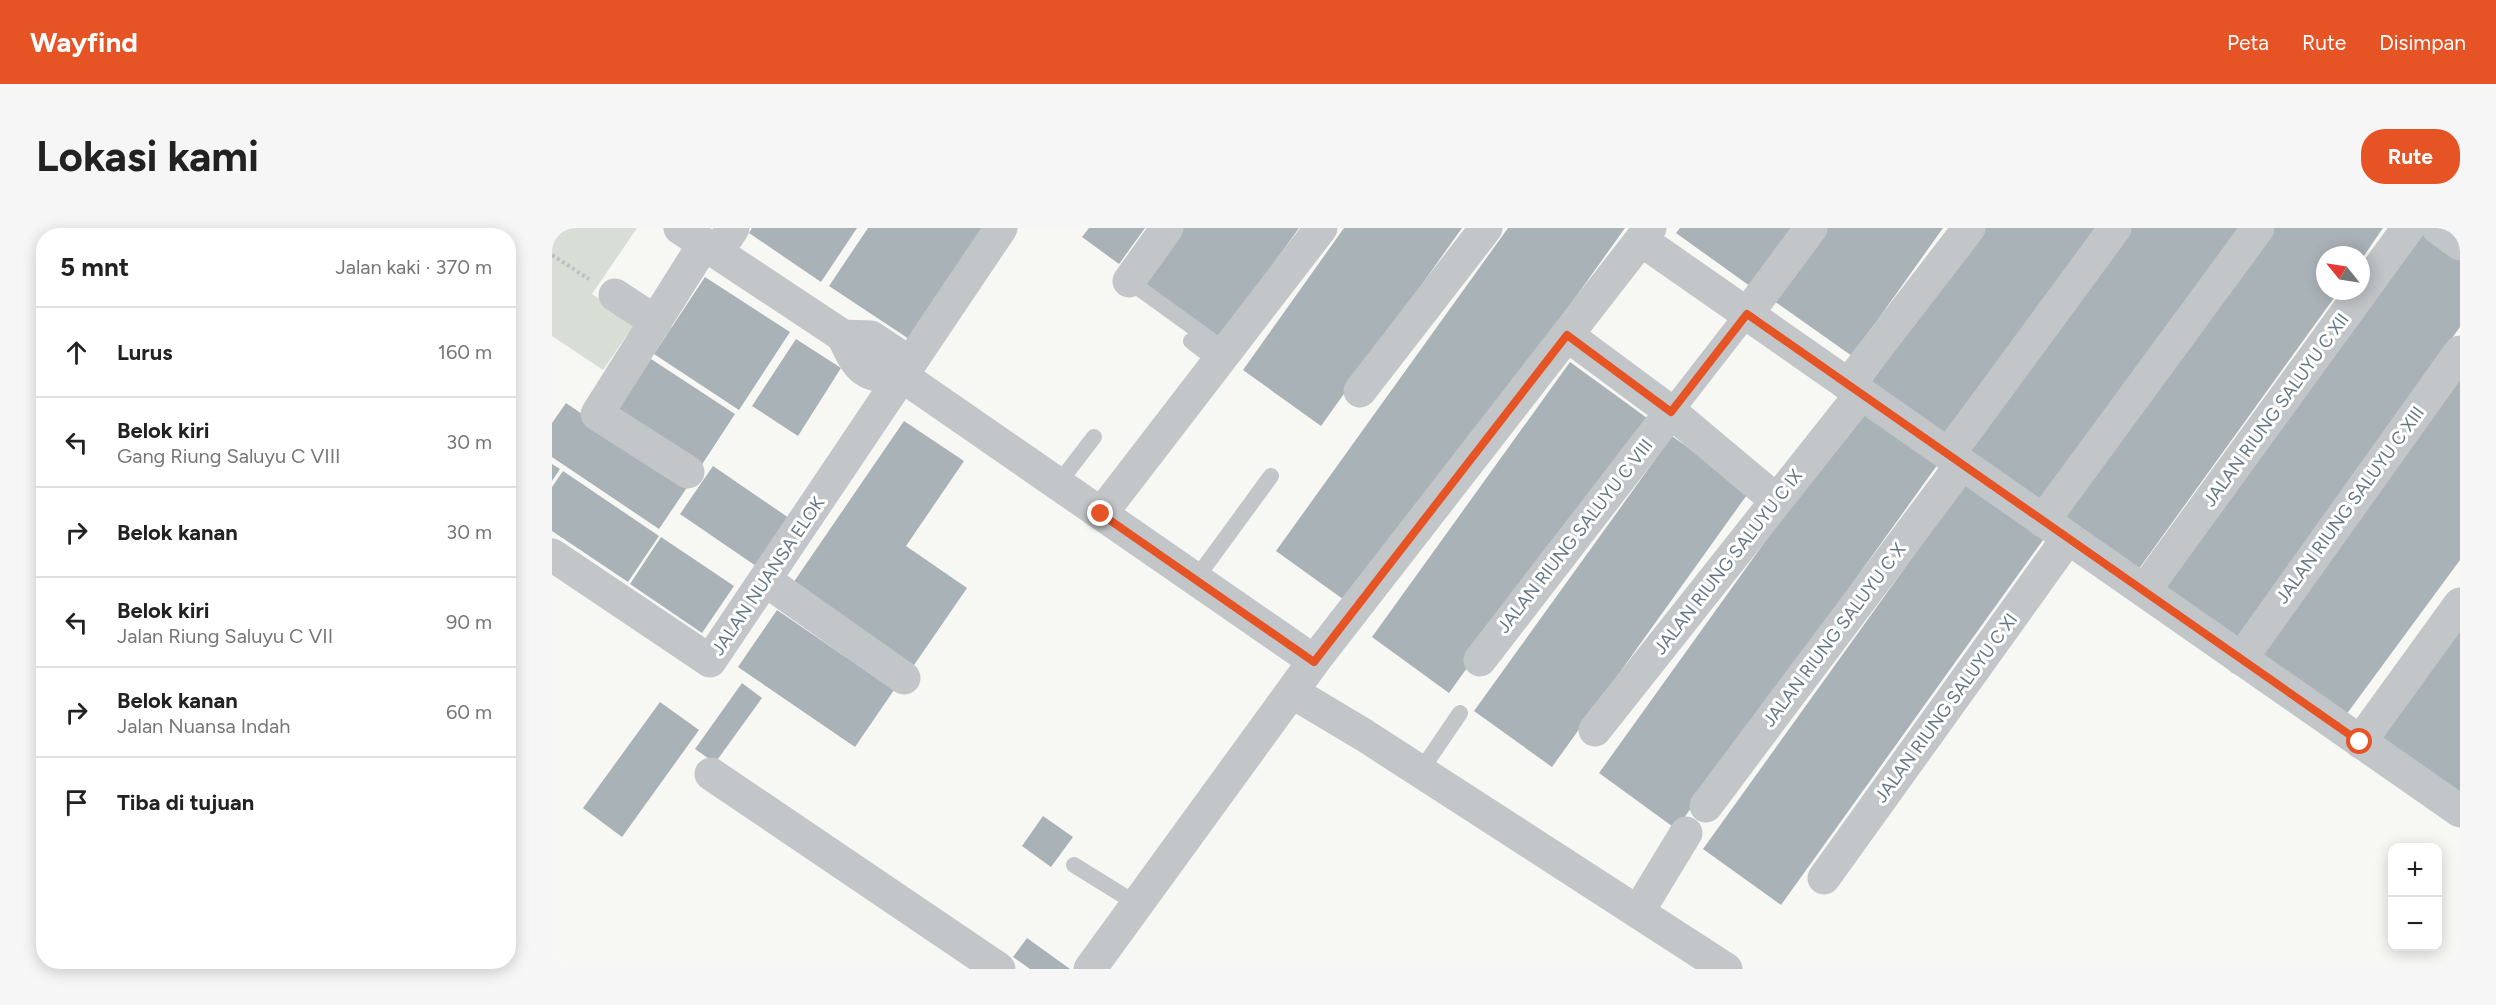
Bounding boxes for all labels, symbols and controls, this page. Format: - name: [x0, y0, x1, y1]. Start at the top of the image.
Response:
- text: Wayfind: [30, 25, 138, 59]
- text: Peta: [2227, 30, 2269, 55]
- text: Rute: [2302, 30, 2346, 55]
- text: Disimpan: [2379, 30, 2466, 55]
- button: Rute: [2361, 129, 2460, 184]
- text: Lokasi kami: [36, 131, 259, 182]
- north arrow: [2316, 246, 2370, 300]
- text: 5 mnt: [60, 251, 129, 283]
- text: Jalan kaki · 370 m: [335, 255, 492, 279]
- street label: JALAN RIUNG SALUYU C XII: [2198, 309, 2354, 511]
- icon: ahead: [60, 336, 93, 369]
- text: Lurus: [117, 339, 172, 366]
- text: 160 m: [438, 340, 492, 364]
- street label: JALAN RIUNG SALUYU C XIII: [2271, 402, 2429, 608]
- text: Belok kiri: [117, 417, 210, 444]
- icon: left: [60, 426, 93, 459]
- text: 30 m: [446, 430, 492, 454]
- street label: JALAN RIUNG SALUYU C VIII: [1492, 435, 1658, 637]
- text: Gang Riung Saluyu C VIII: [117, 444, 341, 468]
- street label: JALAN RIUNG SALUYU C IX: [1649, 465, 1807, 659]
- street label: JALAN NUANSA ELOK: [707, 493, 829, 659]
- route end: [1087, 500, 1113, 526]
- icon: right: [60, 516, 93, 549]
- text: Belok kanan: [117, 519, 238, 546]
- text: 30 m: [446, 520, 492, 544]
- street label: JALAN RIUNG SALUYU C X: [1758, 539, 1910, 731]
- text: Belok kiri: [117, 597, 210, 624]
- icon: left: [60, 606, 93, 639]
- street label: JALAN RIUNG SALUYU C XI: [1870, 609, 2022, 807]
- text: 90 m: [446, 610, 492, 634]
- text: Jalan Riung Saluyu C VII: [117, 624, 333, 648]
- text: Belok kanan: [117, 687, 238, 714]
- icon: right: [60, 696, 93, 729]
- text: 60 m: [446, 700, 492, 724]
- text: Jalan Nuansa Indah: [117, 714, 290, 738]
- route start: [2346, 728, 2372, 754]
- icon: arrive: [60, 786, 93, 819]
- text: Tiba di tujuan: [117, 789, 254, 816]
- map controls: [2388, 843, 2442, 951]
- button: +: [2388, 843, 2442, 897]
- button: −: [2388, 897, 2442, 951]

